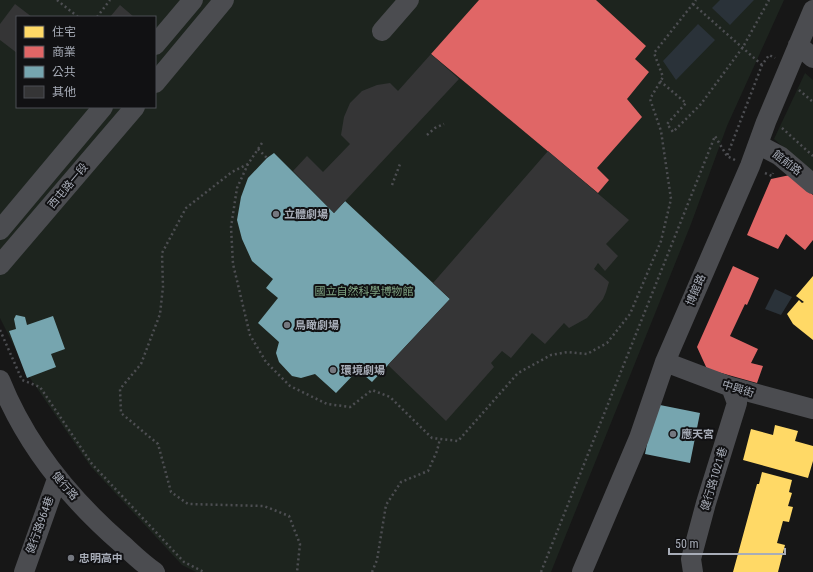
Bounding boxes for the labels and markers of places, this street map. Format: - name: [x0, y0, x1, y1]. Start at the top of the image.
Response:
- place label: 立體劇場: [284, 208, 328, 221]
- marker: 立體劇場: [271, 209, 281, 219]
- place label: 鳥瞰劇場: [295, 319, 339, 332]
- marker: 鳥瞰劇場: [282, 320, 292, 330]
- place label: 環境劇場: [341, 364, 385, 377]
- marker: 環境劇場: [328, 365, 338, 375]
- place label: 應天宮: [681, 428, 714, 441]
- marker: 應天宮: [668, 429, 678, 439]
- place label: 忠明高中: [79, 552, 123, 565]
- marker: 忠明高中: [66, 553, 76, 563]

